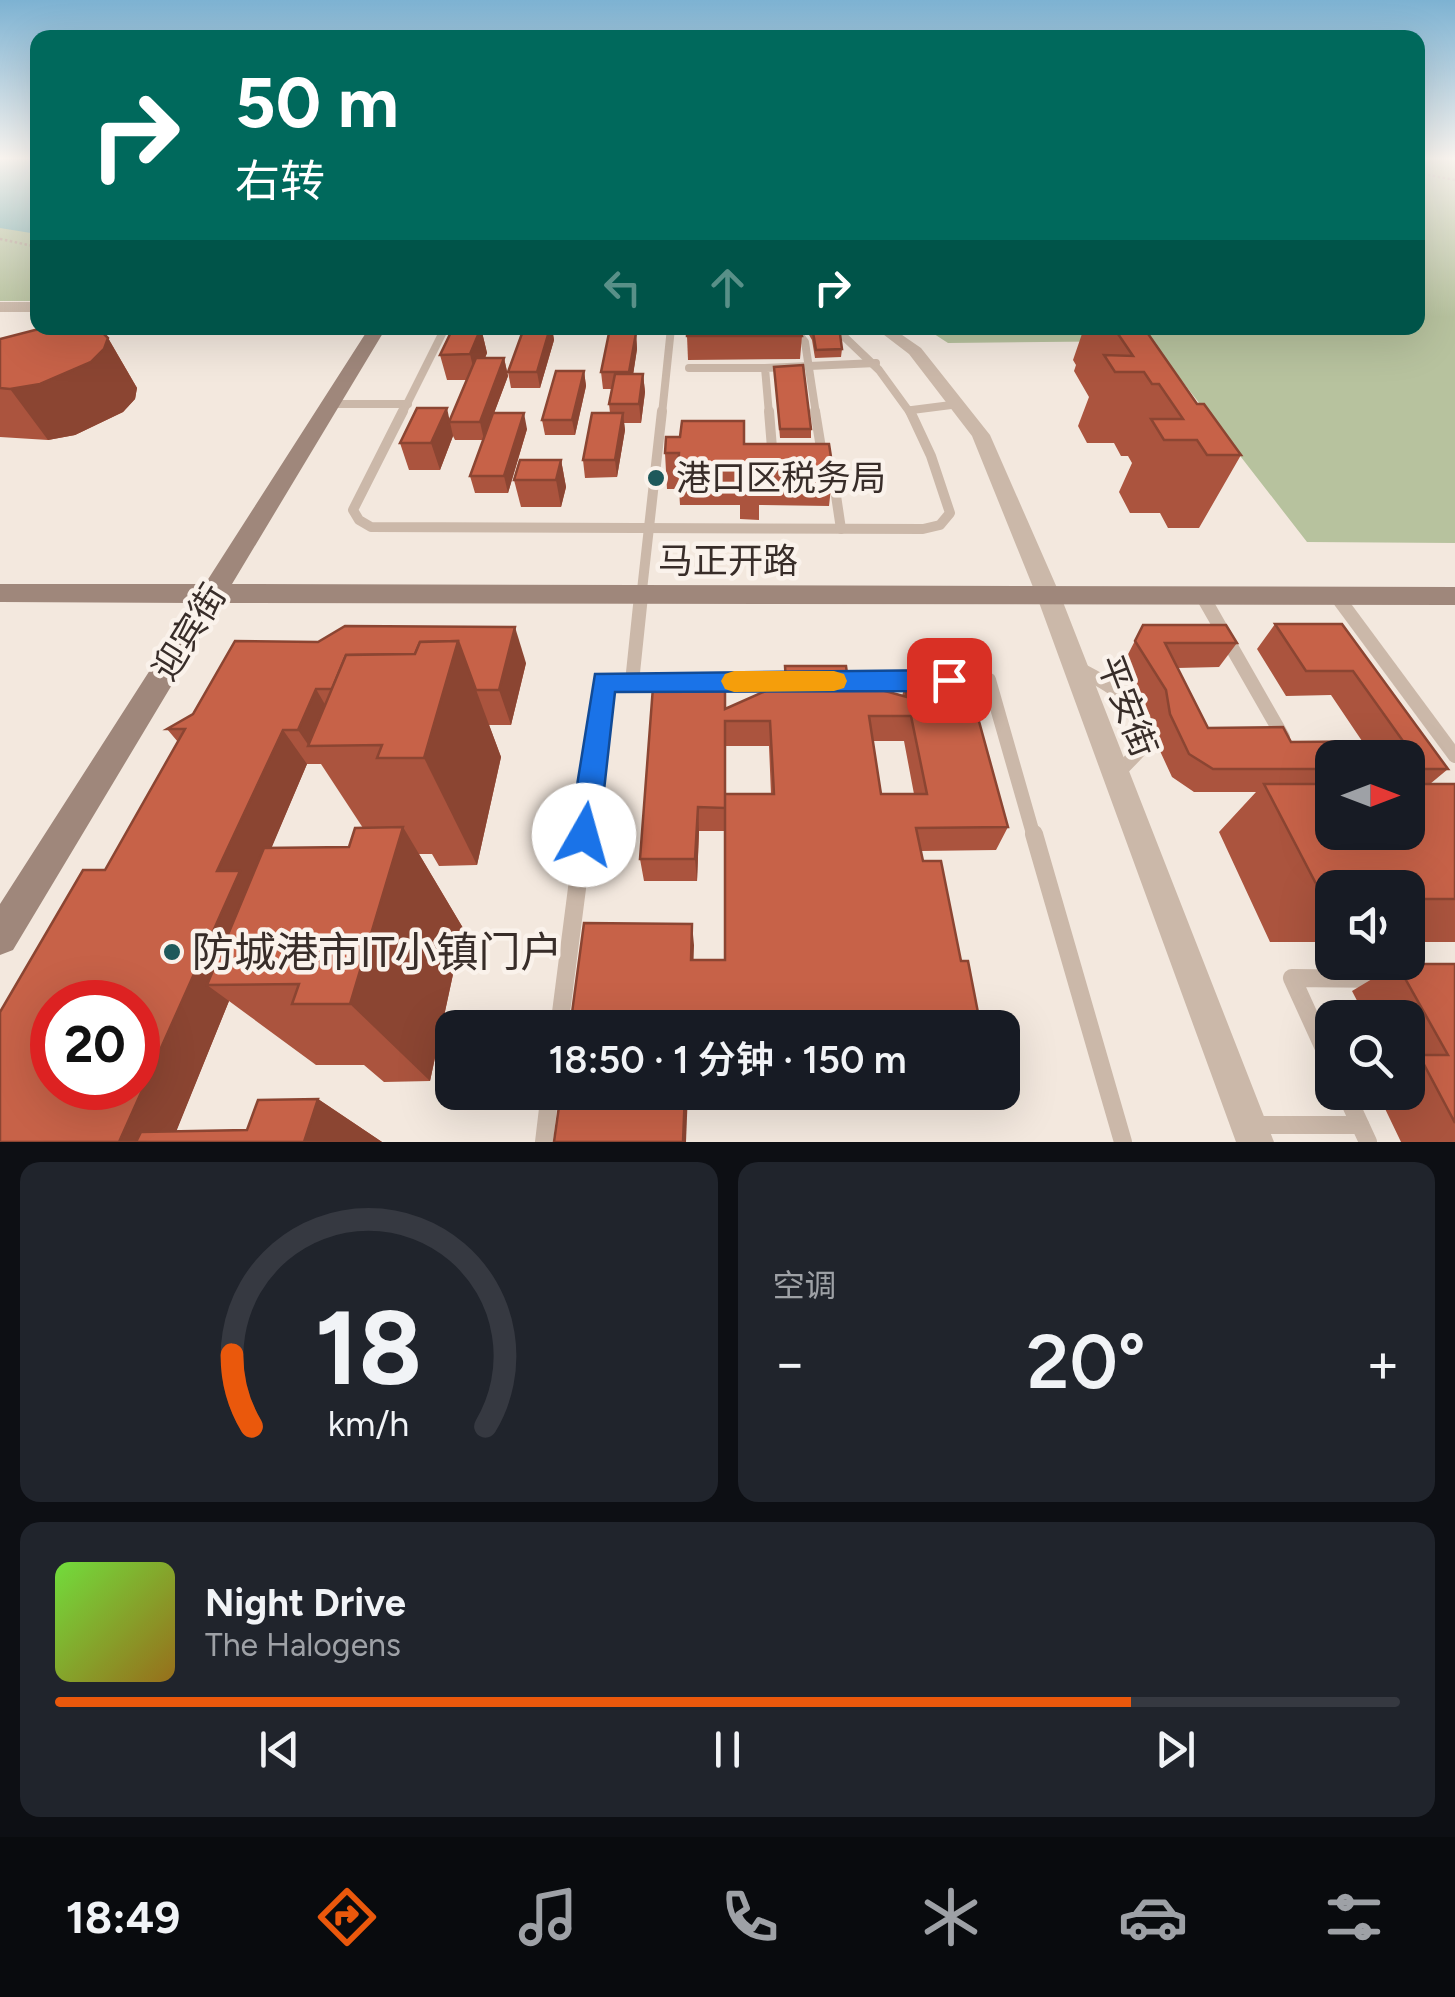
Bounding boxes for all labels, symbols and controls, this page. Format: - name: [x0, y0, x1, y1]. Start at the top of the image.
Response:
- text: 50 m: [235, 60, 399, 145]
- icon: right: [70, 70, 200, 200]
- text: 右转: [235, 154, 325, 208]
- icon: left: [595, 260, 650, 315]
- icon: ahead: [700, 260, 755, 315]
- icon: right: [805, 260, 860, 315]
- place label: 港口区税务局: [676, 457, 886, 499]
- marker: 港口区税务局: [645, 467, 667, 489]
- street label: 马正开路: [658, 540, 798, 582]
- street label: 迎宾街: [143, 576, 235, 688]
- pin: [907, 638, 992, 723]
- street label: 平安街: [1089, 649, 1165, 763]
- icon: arrive: [922, 653, 977, 708]
- north arrow: [1315, 740, 1425, 850]
- map controls: [1315, 740, 1425, 1110]
- position arrow: [532, 783, 636, 887]
- button: sound: [1315, 870, 1425, 980]
- place label: 防城港市IT小镇门户: [192, 927, 563, 978]
- marker: 防城港市IT小镇门户: [161, 941, 183, 963]
- speed limit sign: 20: [30, 980, 160, 1110]
- button: search: [1315, 1000, 1425, 1110]
- text: 18:50 · 1 分钟 · 150 m: [548, 1037, 907, 1083]
- text: 空调: [773, 1267, 837, 1305]
- text: 18: [315, 1285, 423, 1410]
- text: 20°: [1027, 1317, 1146, 1407]
- text: −: [773, 1330, 807, 1396]
- text: +: [1366, 1330, 1400, 1396]
- text: km/h: [328, 1402, 410, 1445]
- text: Night Drive: [205, 1580, 406, 1626]
- text: The Halogens: [205, 1626, 401, 1664]
- icon: previous: [252, 1722, 307, 1777]
- icon: pause: [700, 1722, 755, 1777]
- icon: next: [1148, 1722, 1203, 1777]
- icon: directions: [312, 1882, 382, 1952]
- icon: music: [513, 1882, 583, 1952]
- icon: phone: [715, 1882, 785, 1952]
- icon: climate: [916, 1882, 986, 1952]
- icon: car: [1118, 1882, 1188, 1952]
- icon: filters: [1319, 1882, 1389, 1952]
- text: 18:49: [66, 1890, 180, 1944]

